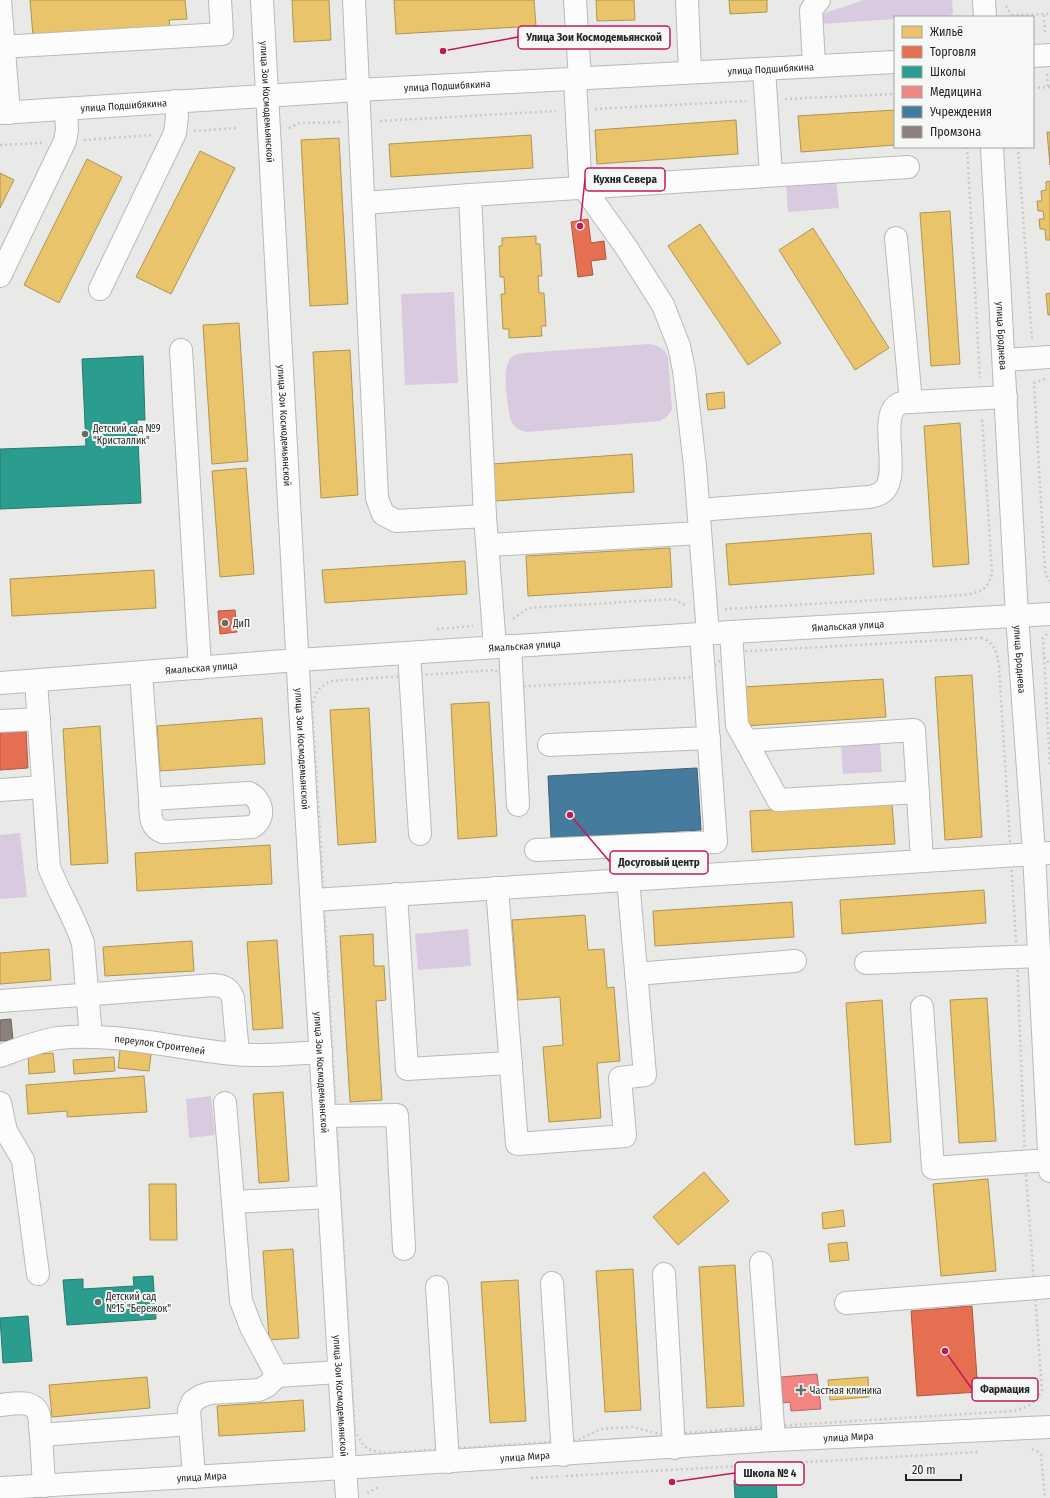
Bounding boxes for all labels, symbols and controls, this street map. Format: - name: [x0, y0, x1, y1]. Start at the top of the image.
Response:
- legend: [894, 16, 1034, 148]
- text: Жильё: [930, 25, 963, 39]
- callout: Улица Зои Космодемьянской: [518, 26, 670, 49]
- text: Улица Зои Космодемьянской: [525, 31, 662, 44]
- street label: улица Зои Космодемьянской: [257, 41, 276, 163]
- text: Торговля: [930, 45, 976, 59]
- street label: улица Подшибякина: [727, 61, 814, 78]
- text: Школы: [930, 65, 966, 79]
- street label: улица Подшибякина: [404, 78, 491, 95]
- text: Медицина: [930, 85, 982, 99]
- street label: улица Подшибякина: [80, 97, 168, 115]
- text: Учреждения: [929, 105, 992, 119]
- text: Промзона: [930, 125, 981, 139]
- callout: Кухня Севера: [585, 168, 665, 191]
- text: Кухня Севера: [593, 173, 657, 186]
- street label: улица Броднева: [993, 301, 1009, 370]
- street label: улица Зои Космодемьянской: [275, 364, 293, 487]
- place label: Детский сад №9 "Кристаллик": [92, 423, 161, 447]
- marker: Детский сад №9 "Кристаллик": [80, 429, 90, 439]
- marker: ДиП: [220, 618, 230, 628]
- place label: ДиП: [232, 618, 250, 630]
- street label: Ямальская улица: [812, 618, 885, 634]
- street label: улица Броднева: [1011, 625, 1028, 694]
- street label: Ямальская улица: [488, 638, 561, 655]
- street label: Ямальская улица: [165, 660, 238, 677]
- street label: улица Зои Космодемьянской: [292, 688, 311, 810]
- callout: Досуговый центр: [610, 851, 708, 874]
- text: Досуговый центр: [617, 856, 700, 869]
- street label: улица Зои Космодемьянской: [311, 1011, 330, 1134]
- street label: переулок Строителей: [114, 1033, 206, 1057]
- place label: Детский сад №15 "Бережок": [105, 1291, 171, 1315]
- marker: Детский сад №15 "Бережок": [93, 1297, 103, 1307]
- street label: улица Зои Космодемьянской: [330, 1335, 350, 1457]
- callout: Фармация: [972, 1378, 1038, 1401]
- text: Фармация: [980, 1383, 1030, 1396]
- marker: Частная клиника: [795, 1384, 807, 1396]
- place label: Частная клиника: [810, 1385, 882, 1397]
- street label: улица Мира: [823, 1430, 874, 1445]
- street label: улица Мира: [500, 1450, 551, 1465]
- scale bar: [906, 1456, 961, 1482]
- callout: Школа № 4: [735, 1462, 804, 1485]
- text: 20 m: [912, 1463, 936, 1477]
- text: Школа № 4: [744, 1467, 797, 1480]
- street label: улица Мира: [176, 1470, 227, 1485]

